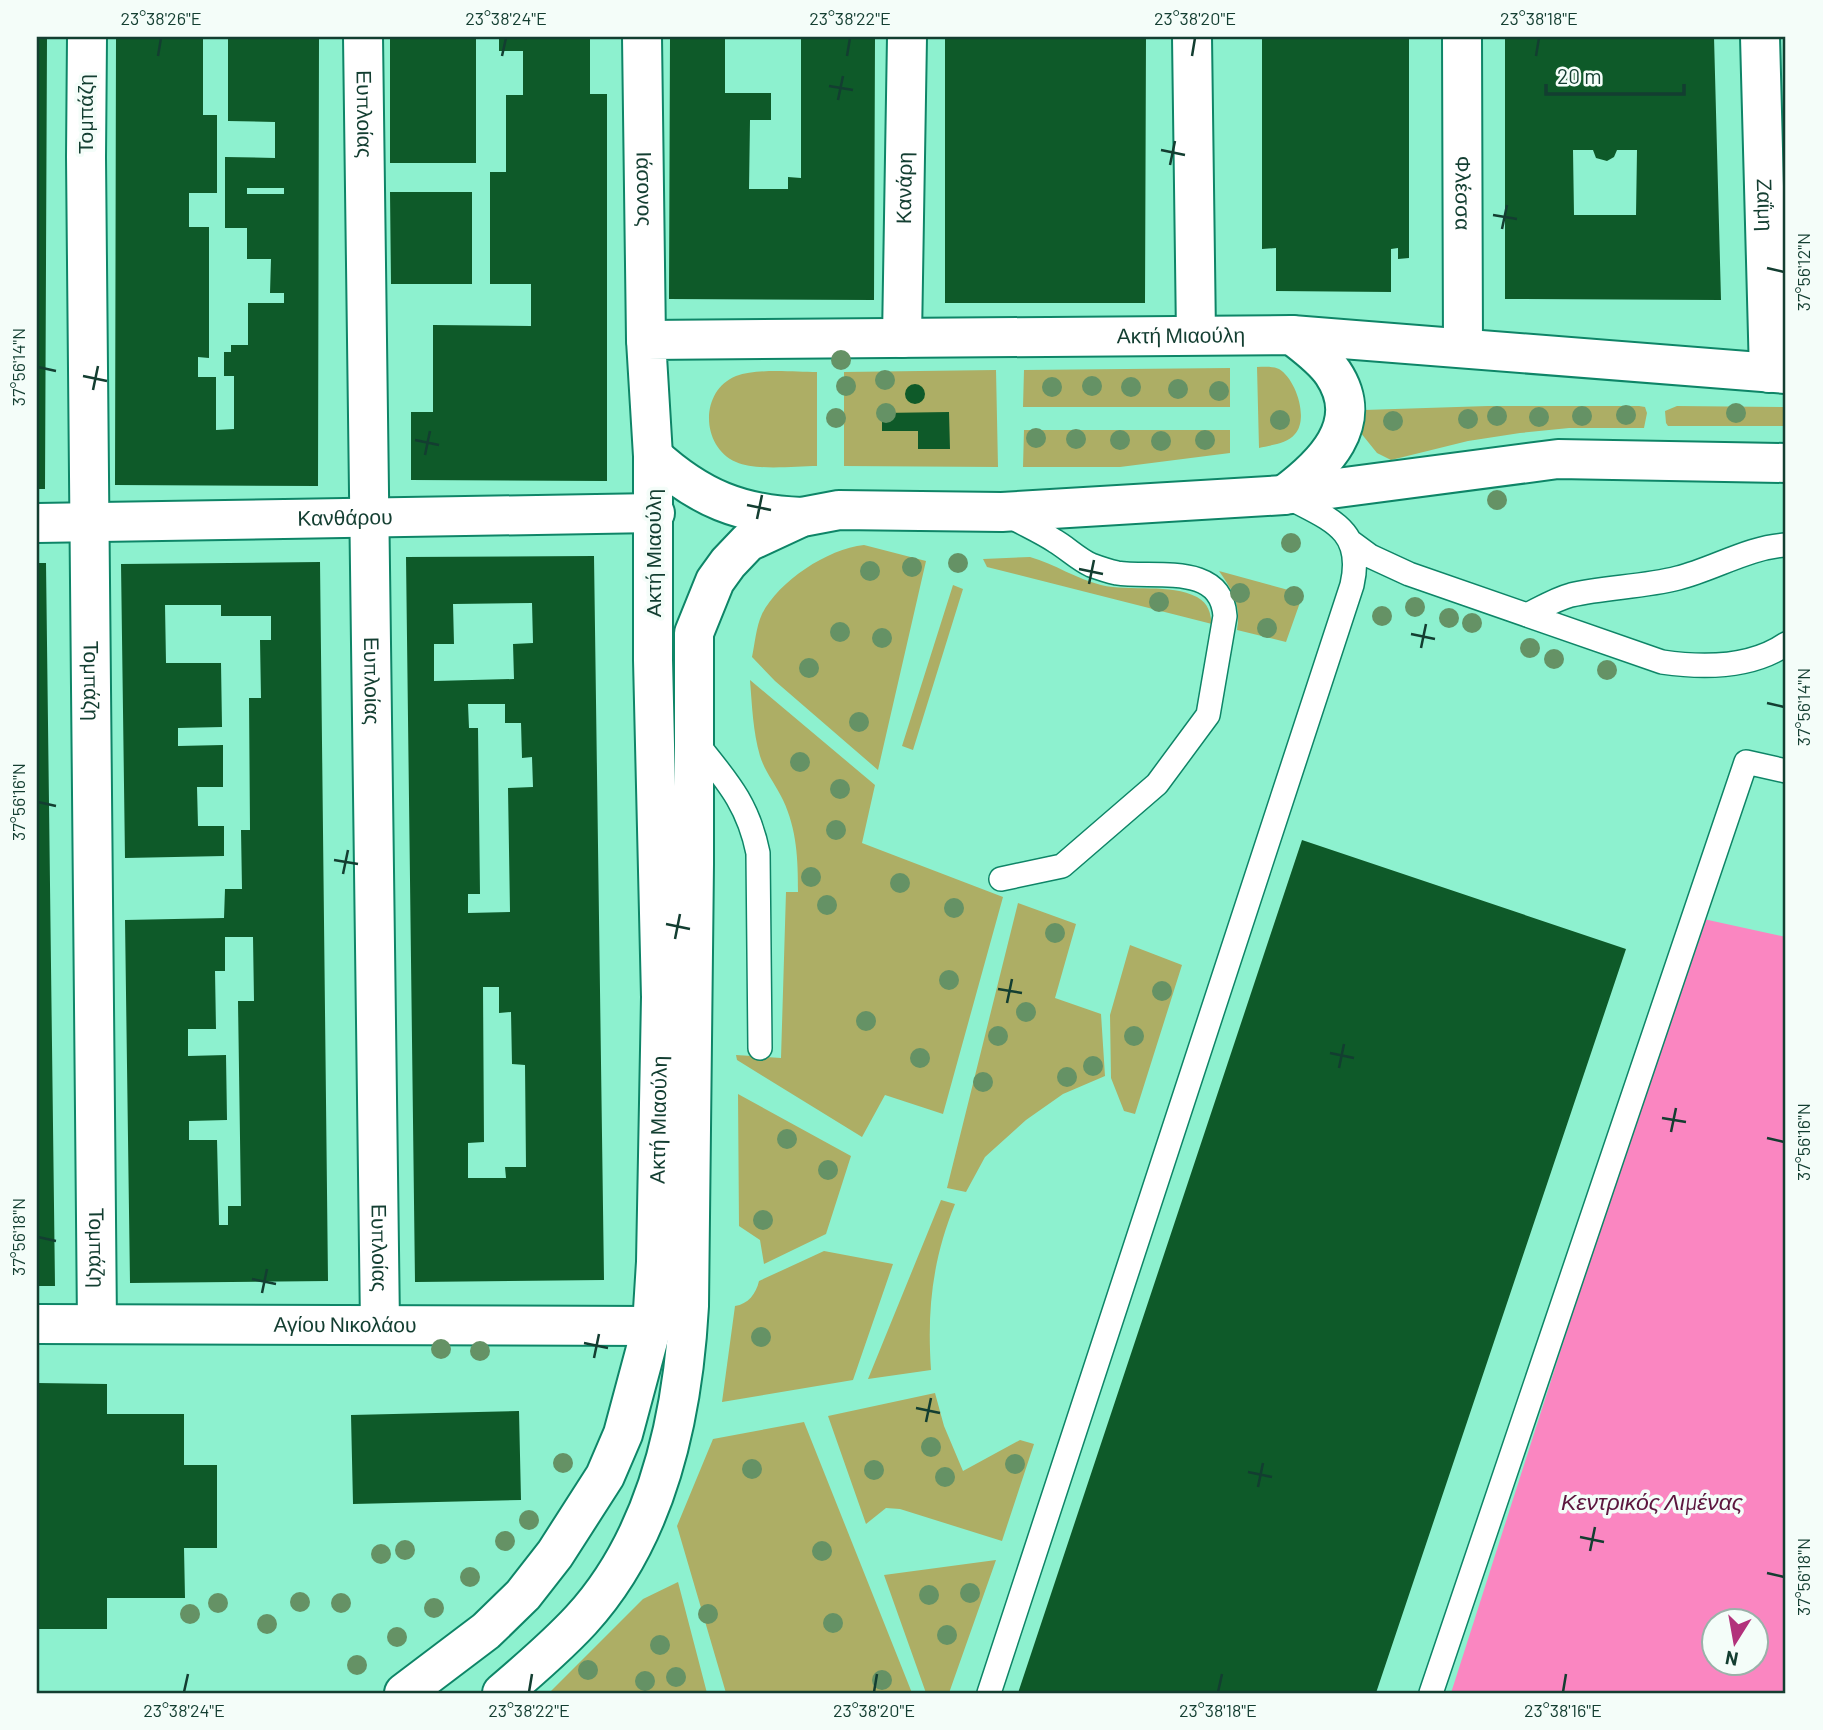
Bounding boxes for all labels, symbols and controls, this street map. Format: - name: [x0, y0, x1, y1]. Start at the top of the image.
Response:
- text: 23°38'26"E: [120, 7, 202, 29]
- text: 23°38'24"E: [465, 7, 547, 29]
- text: 23°38'22"E: [809, 7, 891, 29]
- text: 23°38'20"E: [1154, 7, 1236, 29]
- text: 23°38'18"E: [1500, 7, 1578, 29]
- scale bar: [1546, 52, 1685, 96]
- text: 20 m: [1557, 63, 1602, 88]
- street label: Ευπλοίας: [352, 70, 379, 158]
- street label: Τομπάζη: [72, 74, 97, 154]
- street label: Ιάσονος: [633, 151, 658, 227]
- street label: Κανάρη: [890, 152, 916, 224]
- street label: Φλέσσα: [1451, 156, 1477, 230]
- street label: Ζαΐμη: [1753, 178, 1779, 232]
- text: 37°56'12"N: [1792, 233, 1814, 311]
- street label: Ακτή Μιαούλη: [1117, 321, 1245, 347]
- text: 37°56'14"N: [7, 328, 29, 406]
- street label: Ακτή Μιαούλη: [640, 489, 665, 617]
- street label: Κανθάρου: [297, 503, 393, 530]
- street label: Ευπλοίας: [360, 637, 386, 725]
- street label: Τομπάζη: [80, 641, 105, 721]
- text: 37°56'14"N: [1792, 668, 1814, 746]
- text: 37°56'16"N: [7, 763, 29, 841]
- street label: Ακτή Μιαούλη: [643, 1055, 671, 1184]
- text: 37°56'16"N: [1792, 1103, 1814, 1181]
- text: 37°56'18"N: [7, 1198, 29, 1276]
- street label: Ευπλοίας: [367, 1204, 394, 1292]
- street label: Τομπάζη: [85, 1208, 111, 1288]
- street label: Αγίου Νικολάου: [273, 1311, 417, 1336]
- water label: Κεντρικός Λιμένας: [1561, 1487, 1744, 1515]
- text: 37°56'18"N: [1792, 1538, 1814, 1616]
- north arrow: [1700, 1608, 1770, 1678]
- text: N: [1723, 1647, 1740, 1672]
- text: 23°38'24"E: [143, 1699, 225, 1721]
- text: 23°38'22"E: [488, 1699, 570, 1721]
- text: 23°38'20"E: [833, 1699, 915, 1721]
- text: 23°38'18"E: [1179, 1699, 1257, 1721]
- text: 23°38'16"E: [1524, 1699, 1602, 1721]

